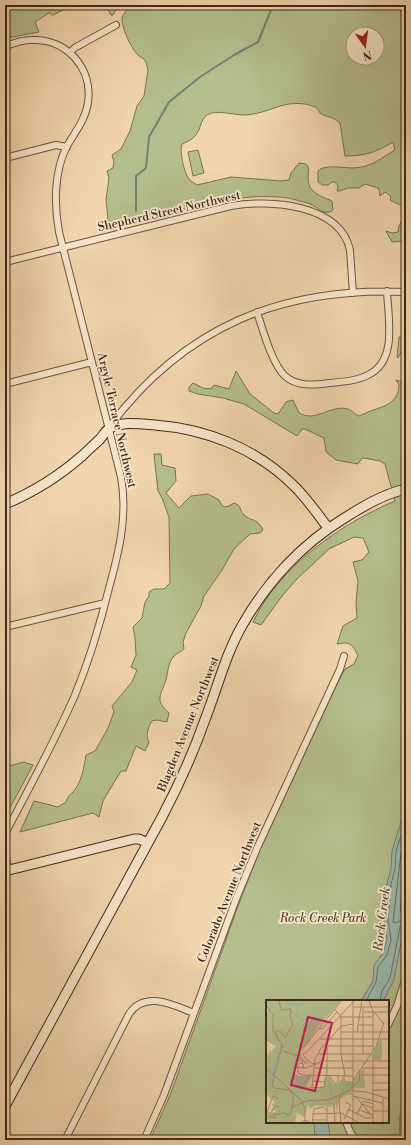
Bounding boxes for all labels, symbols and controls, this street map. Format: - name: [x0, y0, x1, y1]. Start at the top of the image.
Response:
- north arrow: [345, 26, 385, 66]
- text: N: [361, 47, 373, 63]
- street label: Shepherd Street Northwest: [96, 188, 243, 235]
- street label: Argyle Terrace Northwest: [93, 350, 140, 490]
- street label: Blagden Avenue Northwest: [154, 653, 223, 795]
- street label: Colorado Avenue Northwest: [194, 819, 265, 965]
- water label: Rock Creek: [370, 886, 394, 953]
- park label: Rock Creek Park: [279, 911, 366, 926]
- inset map: [266, 1000, 389, 1123]

